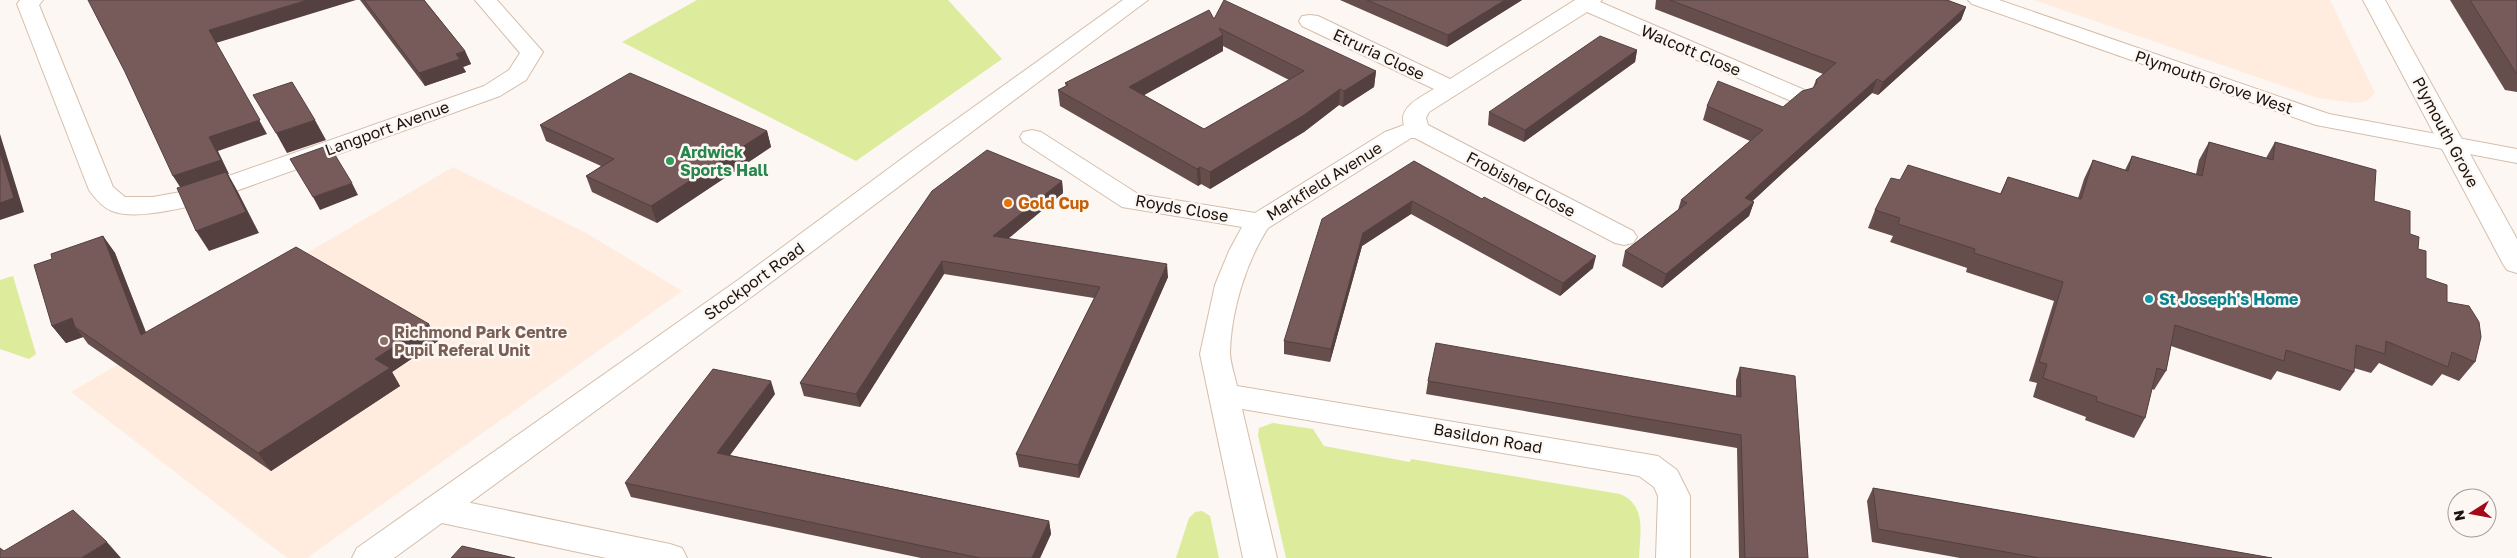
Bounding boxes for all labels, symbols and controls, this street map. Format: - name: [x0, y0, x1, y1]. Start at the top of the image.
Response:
- street label: Walcott Close: [1638, 20, 1744, 80]
- street label: Etruria Close: [1330, 24, 1428, 84]
- street label: Plymouth Grove West: [2133, 46, 2295, 118]
- street label: Plymouth Grove: [2408, 73, 2484, 191]
- street label: Langport Avenue: [322, 96, 452, 160]
- street label: Markfield Avenue: [1262, 137, 1386, 225]
- place label: Ardwick Sports Hall: [680, 142, 769, 180]
- street label: Frobisher Close: [1463, 147, 1579, 221]
- marker: Ardwick Sports Hall: [664, 155, 676, 167]
- street label: Royds Close: [1134, 190, 1230, 226]
- place label: Gold Cup: [1018, 193, 1089, 213]
- marker: Gold Cup: [1002, 197, 1014, 209]
- street label: Stockport Road: [700, 238, 808, 324]
- place label: St Joseph's Home: [2159, 289, 2298, 309]
- marker: St Joseph's Home: [2143, 293, 2155, 305]
- place label: Richmond Park Centre Pupil Referal Unit: [394, 322, 567, 360]
- marker: Richmond Park Centre Pupil Referal Unit: [378, 335, 390, 347]
- street label: Basildon Road: [1432, 419, 1544, 457]
- north arrow: [2447, 488, 2497, 538]
- text: N: [2449, 509, 2468, 522]

